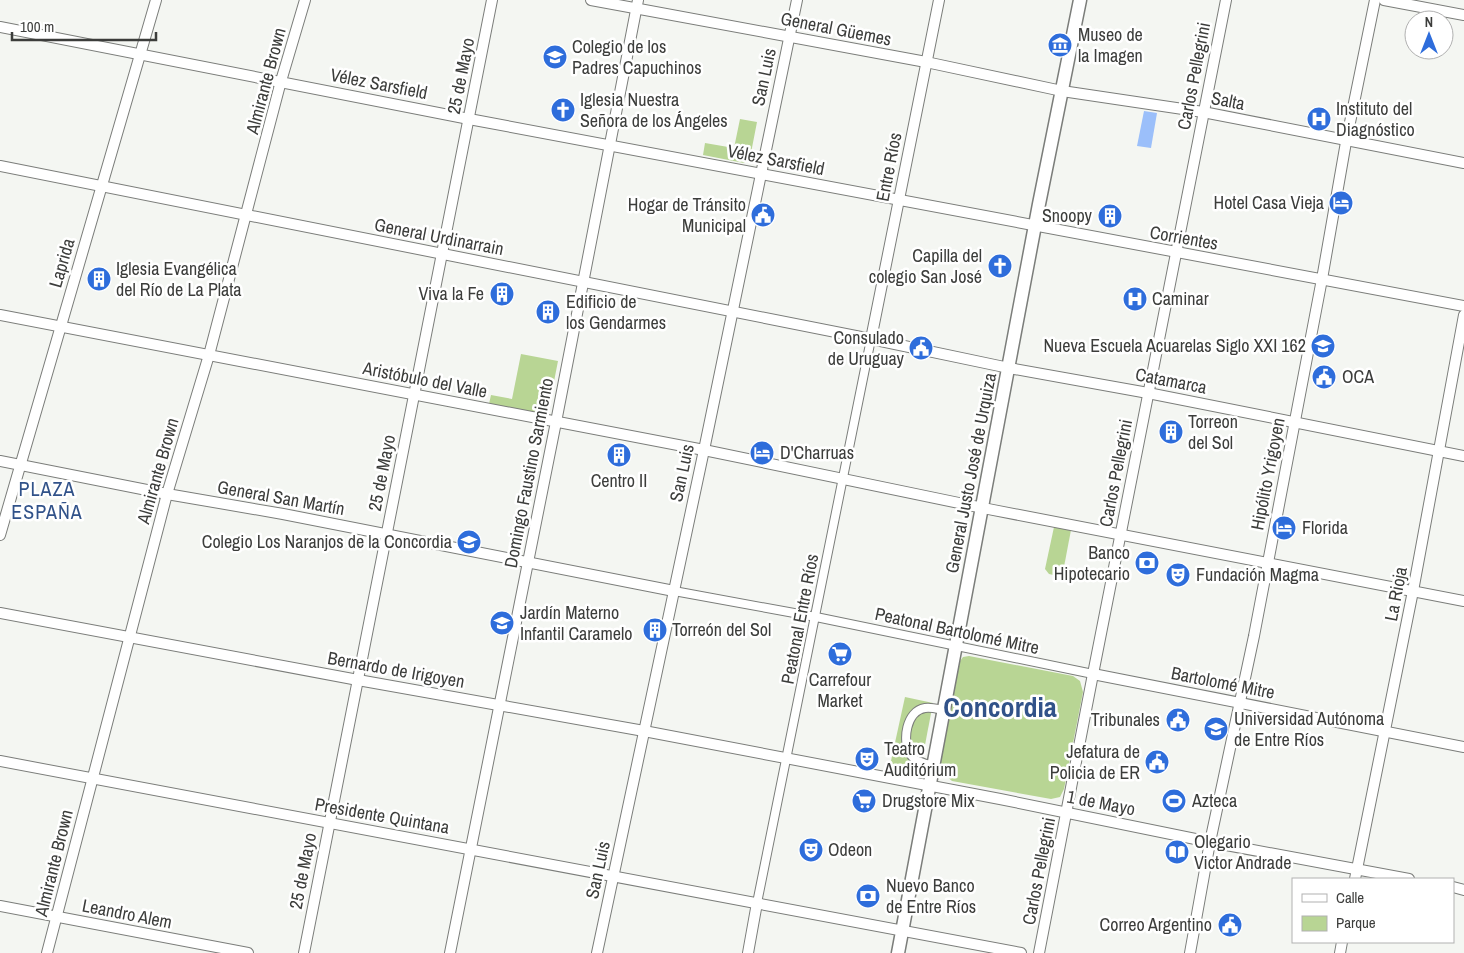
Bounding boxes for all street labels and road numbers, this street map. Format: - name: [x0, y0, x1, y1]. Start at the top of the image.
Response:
- street label: General Güemes: [779, 6, 894, 52]
- street label: Carlos Pellegrini: [1171, 20, 1216, 132]
- street label: Almirante Brown: [239, 25, 292, 138]
- street label: 25 de Mayo: [441, 36, 480, 116]
- street label: San Luis: [745, 46, 782, 108]
- street label: Vélez Sarsfield: [328, 62, 430, 105]
- street label: Salta: [1209, 85, 1247, 116]
- street label: Entre Ríos: [870, 130, 907, 204]
- street label: Vélez Sarsfield: [725, 138, 827, 181]
- street label: General Urdinarrain: [372, 212, 506, 261]
- street label: Corrientes: [1148, 219, 1220, 256]
- street label: Laprida: [43, 235, 80, 290]
- street label: Aristóbulo del Valle: [360, 355, 489, 404]
- street label: Catamarca: [1133, 361, 1209, 400]
- street label: General Justo José de Urquiza: [939, 371, 1002, 575]
- street label: Domingo Faustino Sarmiento: [498, 376, 559, 570]
- street label: Almirante Brown: [130, 415, 185, 528]
- street label: Hipólito Yrigoyen: [1244, 416, 1291, 532]
- street label: Carlos Pellegrini: [1093, 417, 1138, 529]
- street label: 25 de Mayo: [362, 433, 401, 513]
- street label: San Luis: [663, 442, 700, 504]
- street label: General San Martín: [215, 474, 347, 521]
- street label: Peatonal Entre Ríos: [775, 552, 824, 686]
- street label: La Rioja: [1378, 565, 1413, 623]
- street label: Peatonal Bartolomé Mitre: [873, 601, 1042, 660]
- street label: Bernardo de Irigoyen: [326, 645, 467, 694]
- street label: Bartolomé Mitre: [1169, 660, 1277, 705]
- street label: 1 de Mayo: [1065, 784, 1137, 821]
- street label: Presidente Quintana: [313, 791, 451, 840]
- street label: Almirante Brown: [28, 807, 79, 920]
- street label: Carlos Pellegrini: [1016, 815, 1061, 927]
- street label: 25 de Mayo: [283, 831, 322, 911]
- street label: San Luis: [579, 839, 616, 901]
- street label: Leandro Alem: [80, 893, 174, 934]

